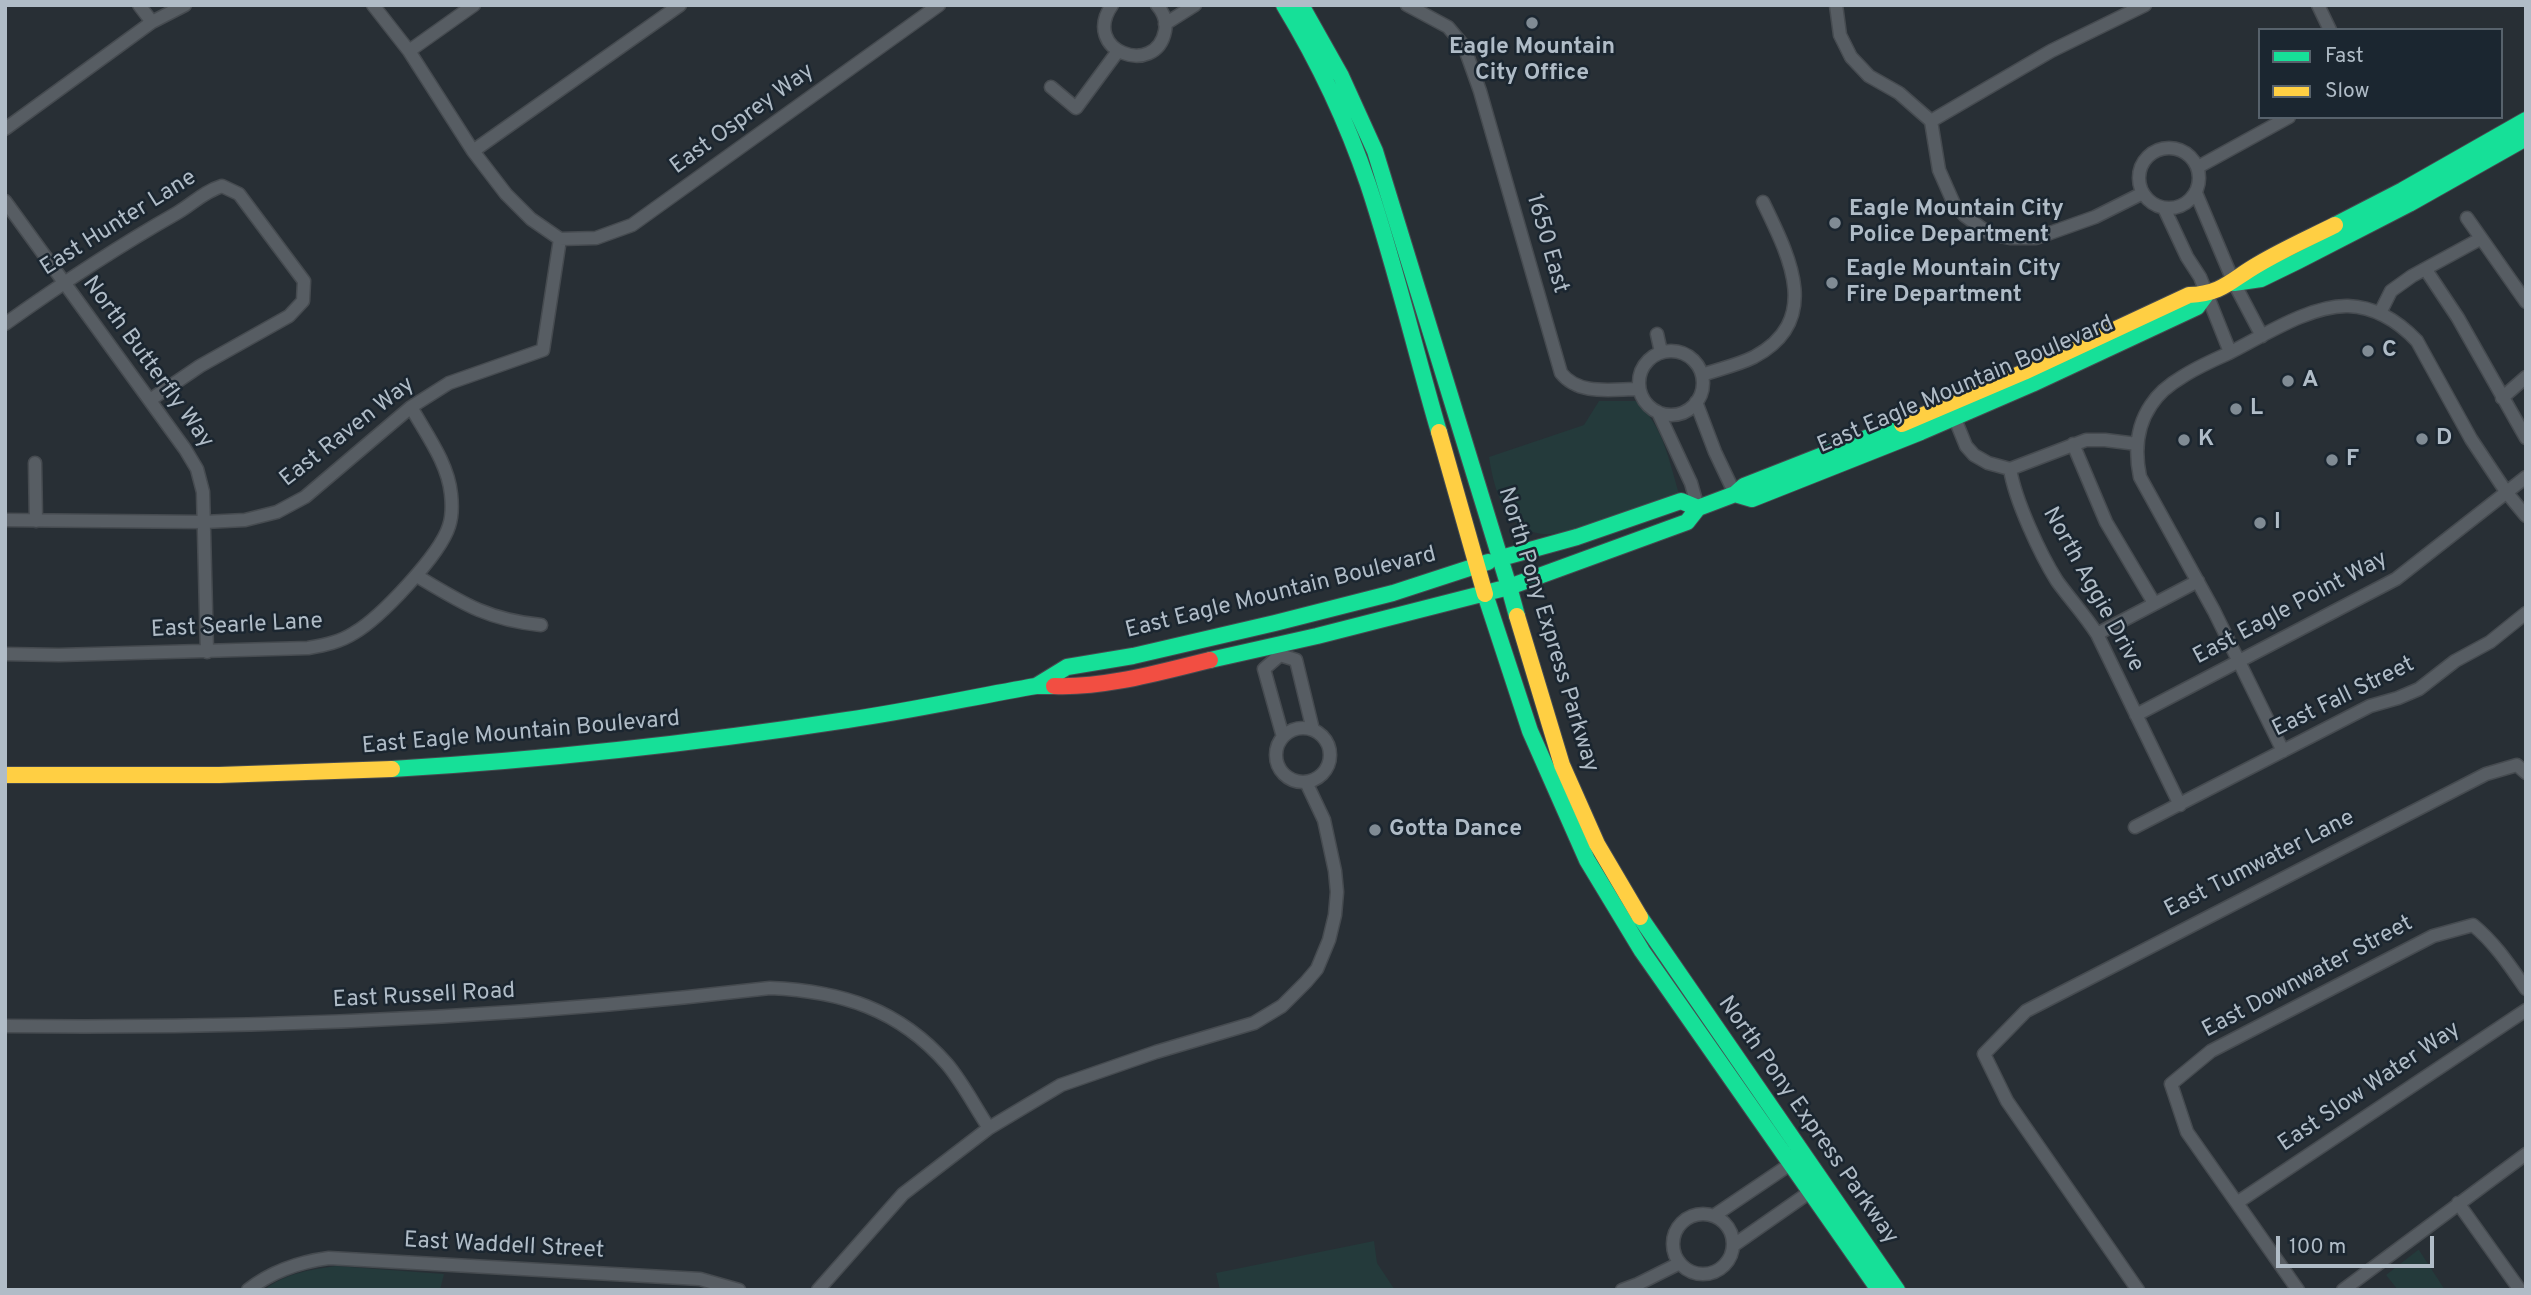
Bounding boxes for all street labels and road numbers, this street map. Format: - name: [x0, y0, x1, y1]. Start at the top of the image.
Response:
- street label: East Osprey Way: [666, 59, 820, 181]
- street label: East Hunter Lane: [36, 165, 202, 283]
- street label: 1650 East: [1519, 191, 1573, 297]
- street label: North Butterfly Way: [75, 272, 219, 454]
- street label: East Eagle Mountain Boulevard: [1814, 311, 2118, 461]
- street label: East Raven Way: [275, 372, 421, 494]
- street label: North Pony Express Parkway: [1490, 484, 1604, 776]
- street label: North Aggie Drive: [2035, 503, 2149, 677]
- street label: East Eagle Mountain Boulevard: [1123, 542, 1439, 646]
- street label: East Eagle Point Way: [2189, 546, 2393, 672]
- street label: East Searle Lane: [150, 609, 324, 645]
- street label: East Fall Street: [2269, 652, 2419, 744]
- street label: East Eagle Mountain Boulevard: [361, 706, 681, 762]
- street label: East Tumwater Lane: [2160, 805, 2360, 925]
- street label: East Downwater Street: [2198, 911, 2418, 1045]
- street label: East Russell Road: [332, 978, 516, 1016]
- street label: North Pony Express Parkway: [1711, 992, 1903, 1250]
- street label: East Slow Water Way: [2274, 1017, 2466, 1159]
- street label: East Waddell Street: [403, 1228, 605, 1266]

